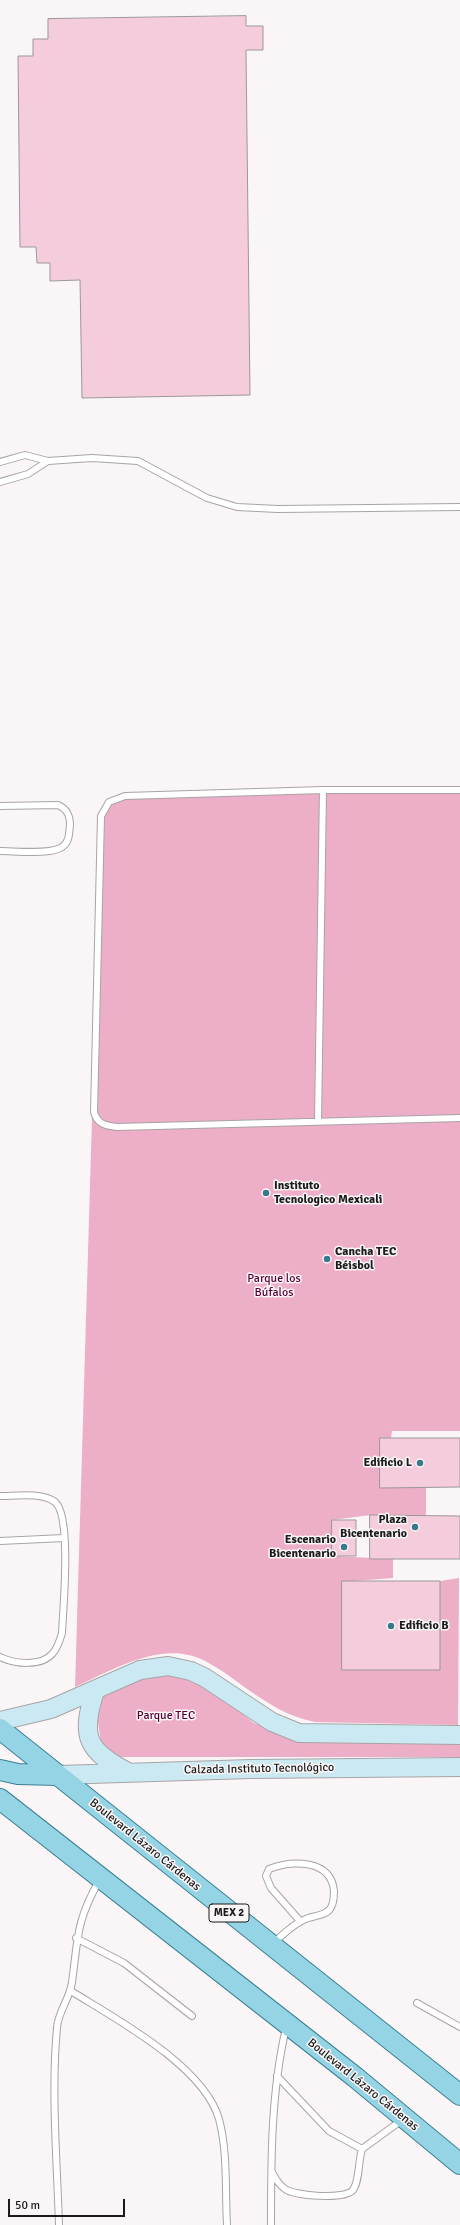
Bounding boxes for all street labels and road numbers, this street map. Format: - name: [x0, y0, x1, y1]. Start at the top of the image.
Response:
- street label: Calzada Instituto Tecnológico: [184, 1760, 334, 1778]
- street label: Boulevard Lázaro Cárdenas: [87, 1796, 203, 1894]
- road number: MEX 2: [209, 1904, 249, 1922]
- street label: Boulevard Lázaro Cárdenas: [305, 2036, 421, 2134]

